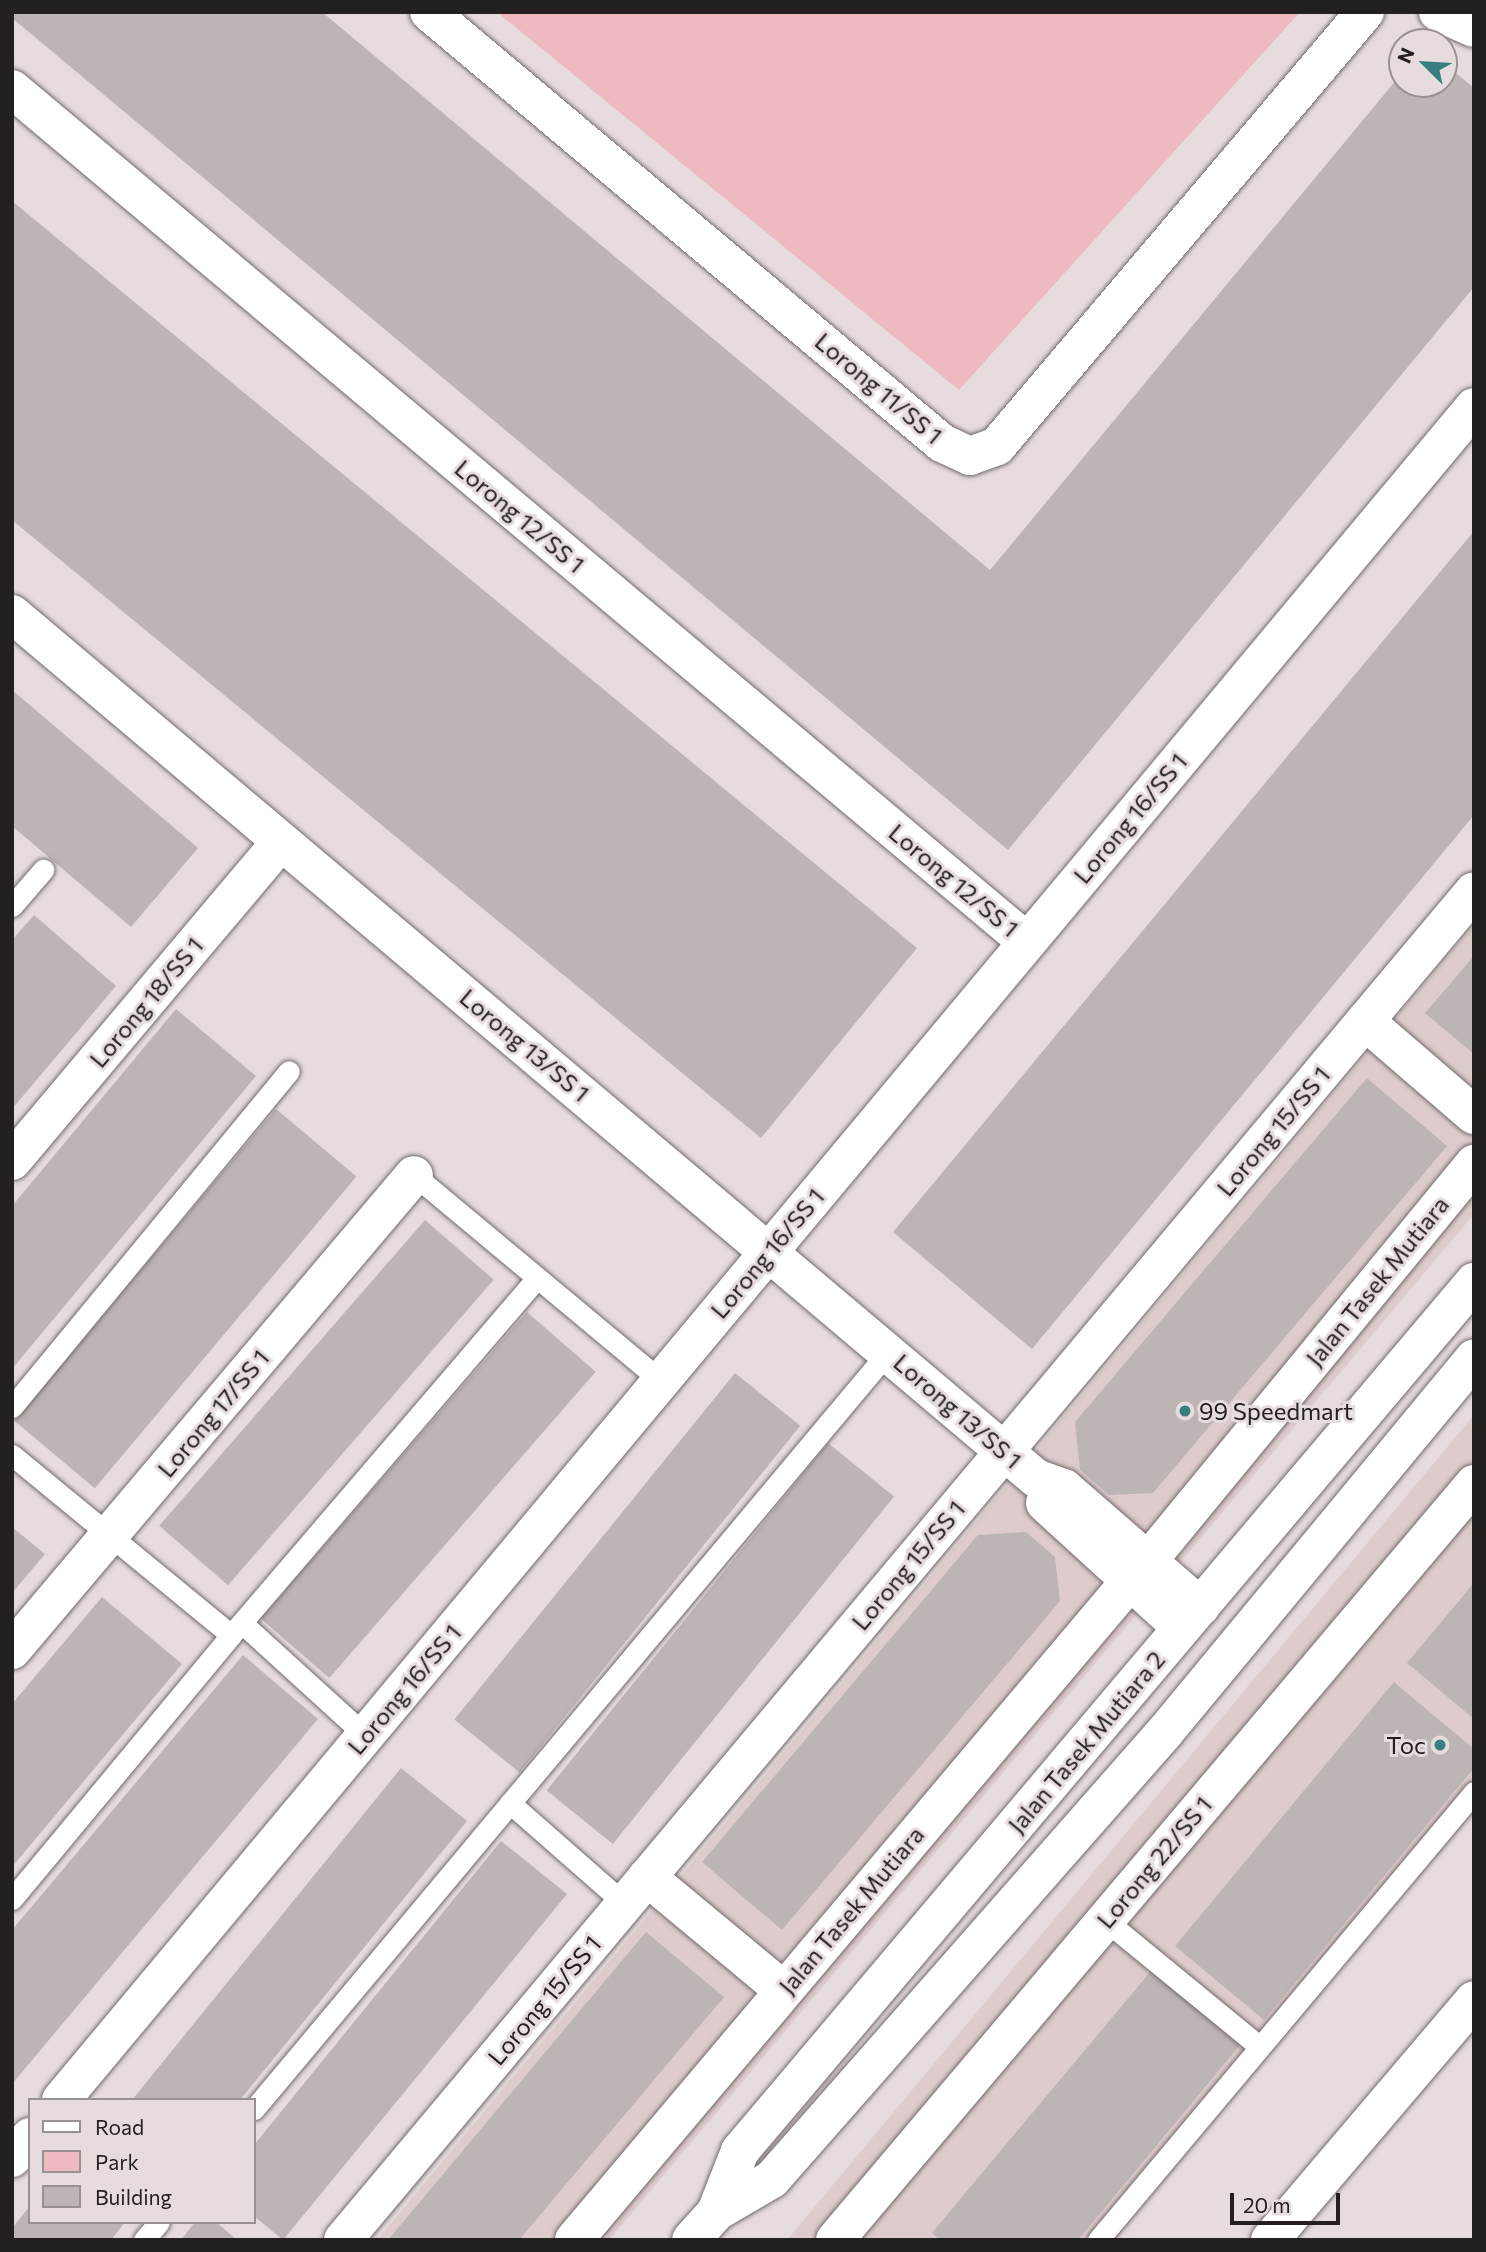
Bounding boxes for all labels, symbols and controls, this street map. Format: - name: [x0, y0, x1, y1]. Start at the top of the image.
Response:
- north arrow: [1388, 28, 1458, 98]
- text: N: [1392, 44, 1419, 66]
- street label: Lorong 11/SS 1: [810, 326, 948, 450]
- street label: Lorong 12/SS 1: [449, 453, 591, 579]
- street label: Lorong 16/SS 1: [1067, 747, 1193, 889]
- street label: Lorong 12/SS 1: [883, 817, 1025, 943]
- street label: Lorong 18/SS 1: [83, 931, 209, 1073]
- street label: Lorong 13/SS 1: [454, 983, 596, 1107]
- street label: Lorong 15/SS 1: [1210, 1060, 1336, 1202]
- street label: Lorong 16/SS 1: [704, 1182, 830, 1324]
- street label: Jalan Tasek Mutiara: [1300, 1190, 1454, 1372]
- street label: Lorong 17/SS 1: [151, 1343, 275, 1483]
- street label: Lorong 13/SS 1: [888, 1348, 1028, 1474]
- place label: 99 Speedmart: [1199, 1397, 1353, 1425]
- marker: 99 Speedmart: [1177, 1403, 1193, 1419]
- street label: Lorong 15/SS 1: [845, 1494, 971, 1636]
- street label: Lorong 16/SS 1: [341, 1618, 467, 1760]
- street label: Jalan Tasek Mutiara 2: [1002, 1645, 1170, 1839]
- place label: Toc: [1386, 1731, 1426, 1759]
- marker: Toc: [1432, 1737, 1448, 1753]
- street label: Lorong 22/SS 1: [1091, 1790, 1217, 1934]
- street label: Jalan Tasek Mutiara: [772, 1820, 930, 2000]
- street label: Lorong 15/SS 1: [481, 1929, 607, 2071]
- legend: [28, 2098, 256, 2224]
- text: Road: [95, 2114, 144, 2139]
- text: Park: [95, 2149, 139, 2174]
- scale bar: [1234, 2178, 1344, 2222]
- text: Building: [95, 2184, 172, 2209]
- text: 20 m: [1243, 2192, 1291, 2217]

